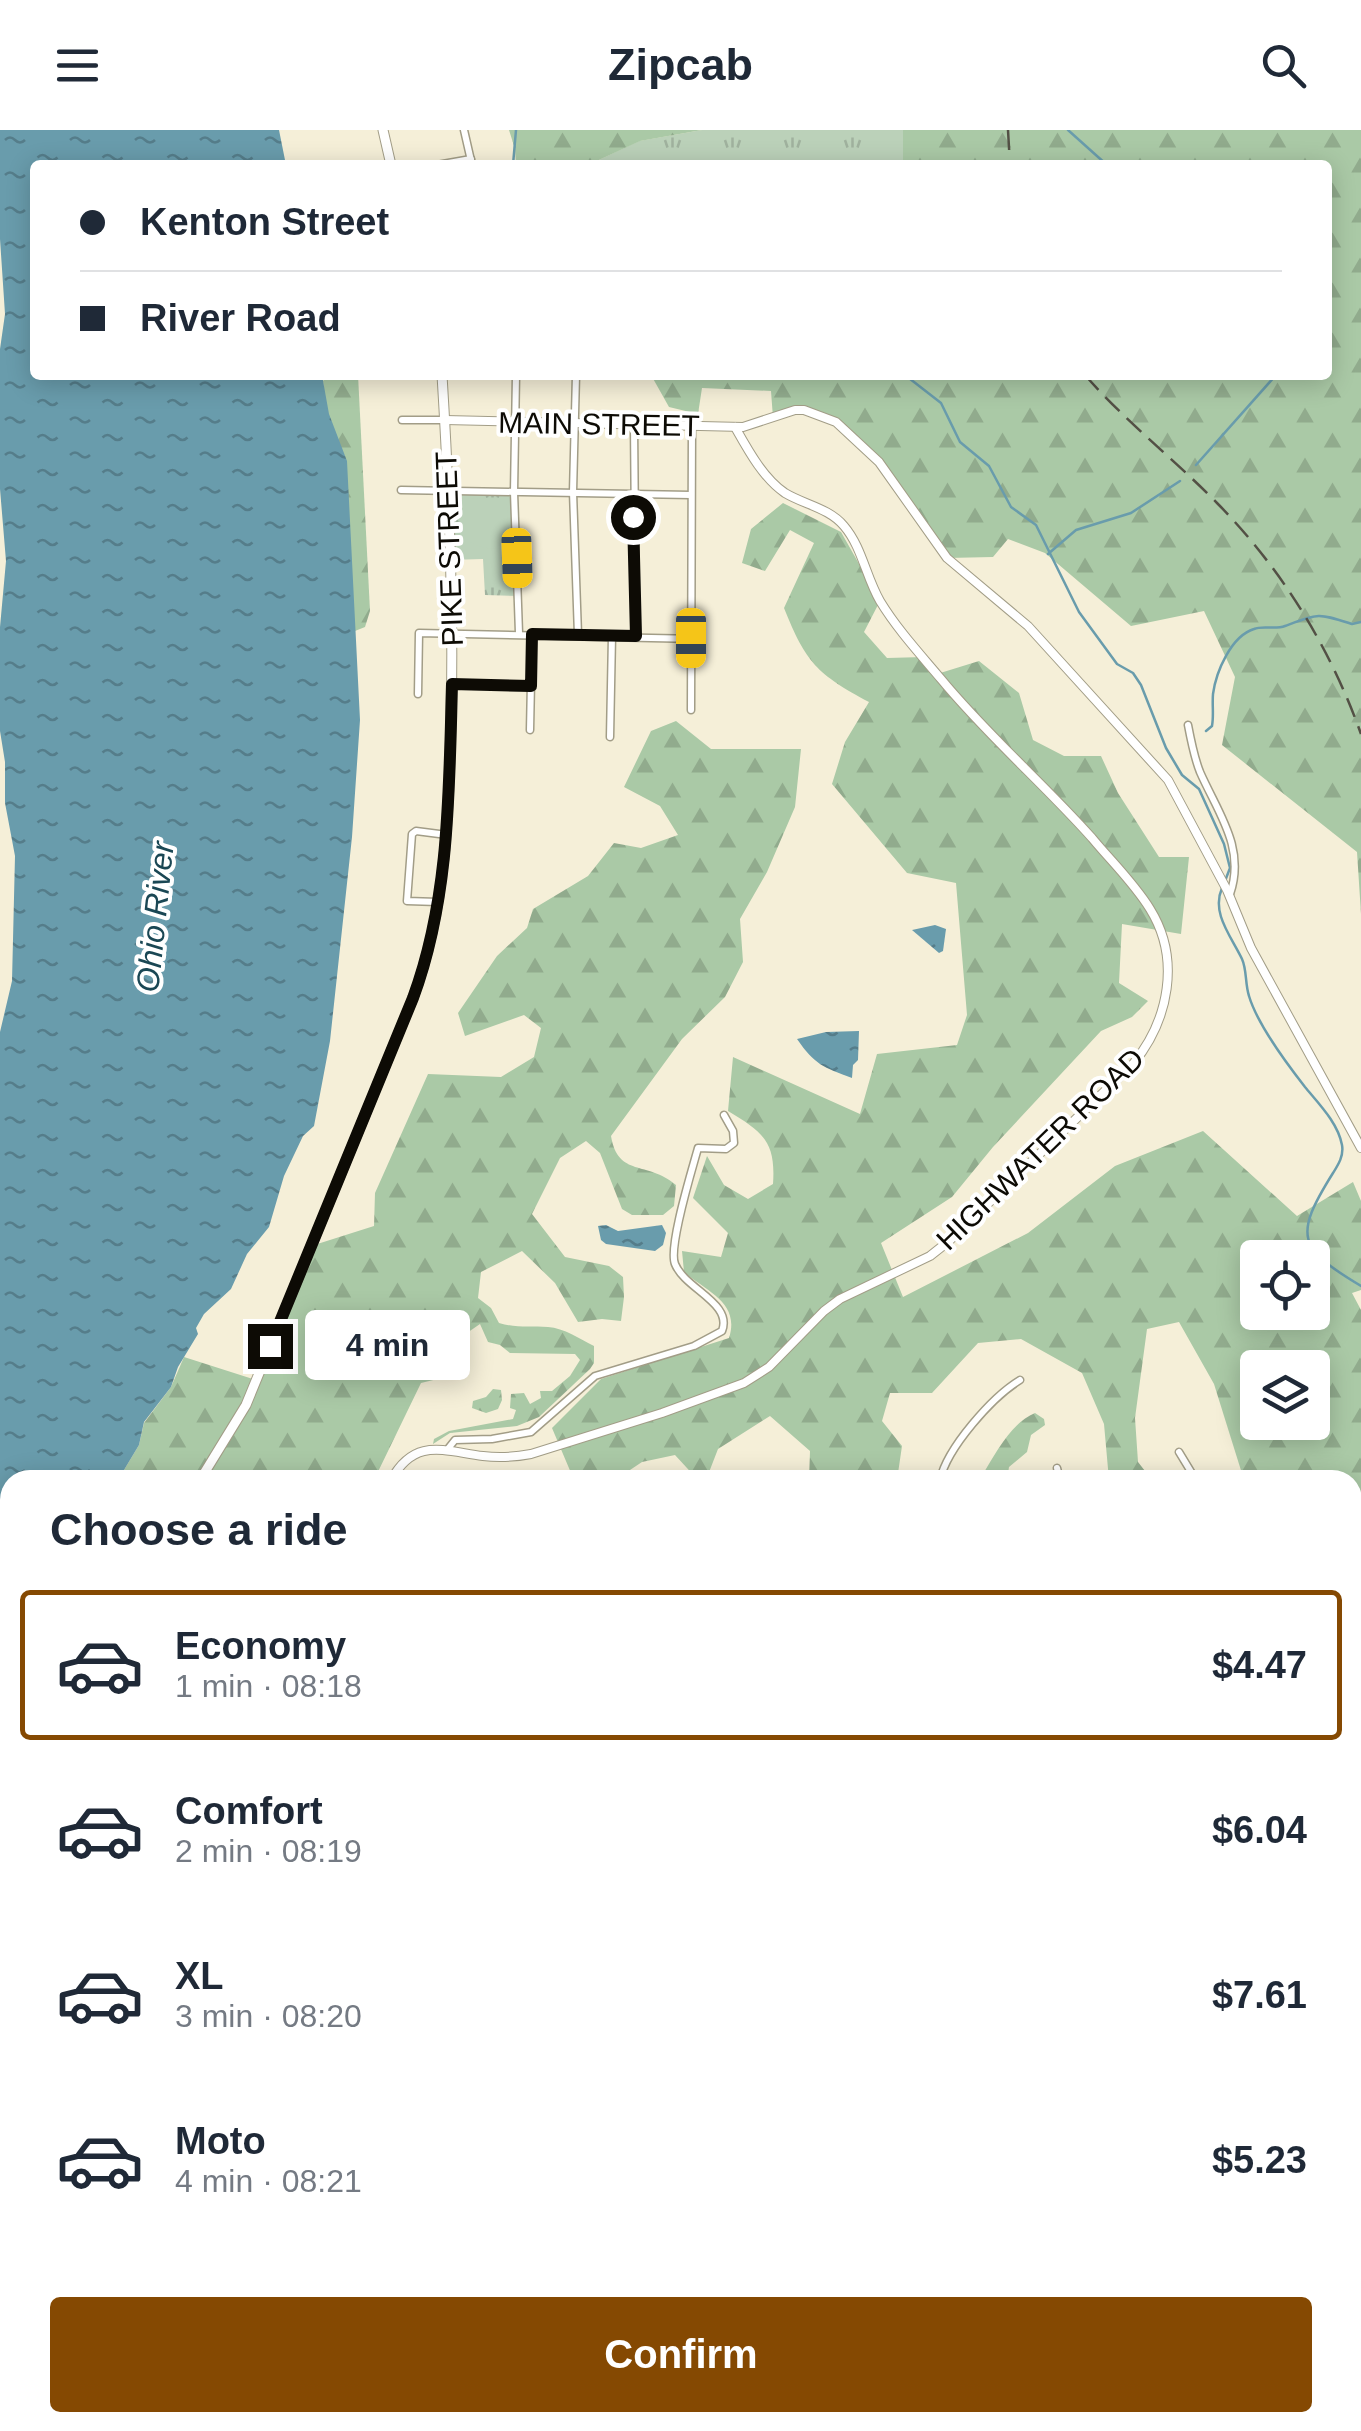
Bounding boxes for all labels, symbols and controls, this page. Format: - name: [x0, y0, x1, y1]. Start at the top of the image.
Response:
- icon: menu: [50, 38, 105, 93]
- icon: search: [1256, 38, 1311, 93]
- text: Zipcab: [608, 39, 753, 90]
- text: Kenton Street: [140, 201, 389, 243]
- text: River Road: [140, 297, 341, 339]
- street label: MAIN STREET: [498, 406, 700, 442]
- street label: PIKE STREET: [429, 451, 469, 647]
- route start: [611, 495, 656, 540]
- car: [501, 527, 533, 589]
- car: [676, 608, 706, 668]
- water label: Ohio River: [129, 839, 181, 994]
- street label: HIGHWATER ROAD: [930, 1042, 1150, 1256]
- map controls: [1240, 1240, 1330, 1440]
- button: locate: [1240, 1240, 1330, 1330]
- callout: 4 min: [305, 1311, 470, 1381]
- route end: [248, 1324, 293, 1369]
- text: 4 min: [346, 1327, 429, 1363]
- button: layers: [1240, 1350, 1330, 1440]
- text: Choose a ride: [50, 1504, 348, 1555]
- icon: car: [55, 1620, 145, 1710]
- text: Economy: [175, 1625, 346, 1667]
- text: $4.47: [1212, 1644, 1307, 1686]
- text: 1 min · 08:18: [175, 1668, 362, 1704]
- icon: car: [55, 1785, 145, 1875]
- text: Comfort: [175, 1790, 323, 1832]
- text: $6.04: [1212, 1809, 1307, 1851]
- text: 2 min · 08:19: [175, 1833, 362, 1869]
- icon: car: [55, 1950, 145, 2040]
- text: XL: [175, 1955, 224, 1997]
- text: $7.61: [1212, 1974, 1307, 2016]
- text: 3 min · 08:20: [175, 1998, 362, 2034]
- icon: car: [55, 2115, 145, 2205]
- text: Moto: [175, 2120, 266, 2162]
- text: $5.23: [1212, 2139, 1307, 2181]
- text: 4 min · 08:21: [175, 2163, 362, 2199]
- button: Confirm: [50, 2297, 1312, 2412]

